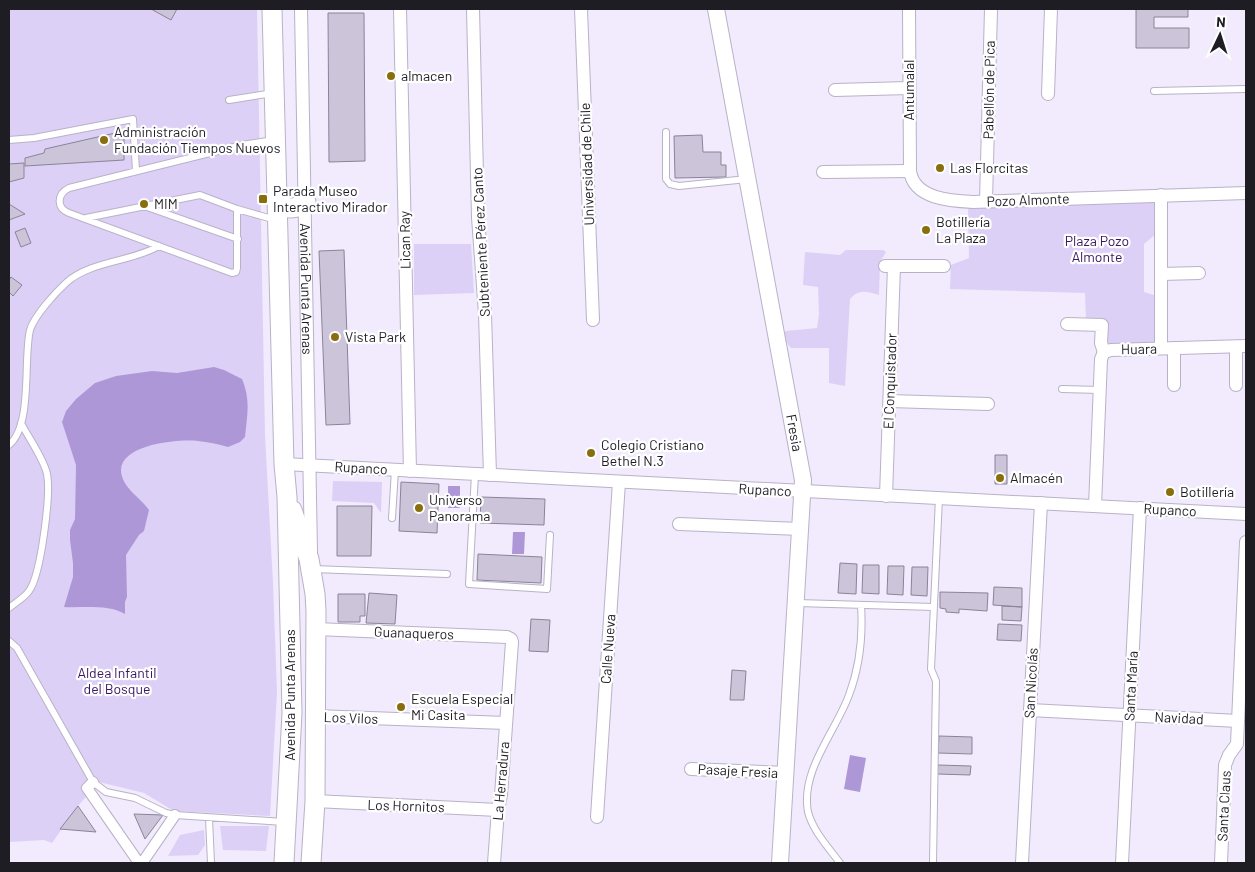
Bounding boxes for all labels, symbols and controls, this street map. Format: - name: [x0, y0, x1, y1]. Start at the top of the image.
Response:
- north arrow: [1195, 10, 1245, 60]
- text: N: [1216, 13, 1226, 30]
- street label: Pabellón de Pica: [979, 40, 998, 140]
- street label: Antumalal: [900, 60, 917, 120]
- place label: almacen: [401, 67, 452, 84]
- marker: almacen: [385, 70, 397, 82]
- street label: Universidad de Chile: [576, 102, 597, 226]
- place label: Administración Fundación Tiempos Nuevos: [114, 123, 281, 156]
- marker: Administración Fundación Tiempos Nuevos: [98, 134, 110, 146]
- place label: Las Florcitas: [950, 159, 1029, 176]
- marker: Las Florcitas: [934, 162, 946, 174]
- street label: Subteniente Pérez Canto: [468, 167, 493, 317]
- place label: Parada Museo Interactivo Mirador: [273, 182, 388, 215]
- street label: Pozo Almonte: [986, 190, 1070, 209]
- marker: Parada Museo Interactivo Mirador: [257, 193, 269, 205]
- place label: MIM: [154, 195, 178, 212]
- marker: MIM: [138, 198, 150, 210]
- street label: Lican Ray: [395, 210, 414, 269]
- place label: Botillería La Plaza: [936, 213, 990, 246]
- street label: Avenida Punta Arenas: [297, 223, 316, 355]
- marker: Botillería La Plaza: [920, 224, 932, 236]
- park label: Plaza Pozo Almonte: [1065, 232, 1129, 265]
- place label: Vista Park: [345, 328, 406, 345]
- marker: Vista Park: [329, 331, 341, 343]
- street label: El Conquistador: [879, 333, 900, 429]
- street label: Huara: [1121, 340, 1157, 357]
- street label: Fresia: [783, 413, 807, 453]
- place label: Colegio Cristiano Bethel N.3: [601, 436, 704, 469]
- marker: Colegio Cristiano Bethel N.3: [585, 447, 597, 459]
- street label: Rupanco: [334, 458, 388, 477]
- place label: Almacén: [1010, 469, 1063, 486]
- marker: Almacén: [994, 472, 1006, 484]
- street label: Rupanco: [738, 480, 792, 499]
- place label: Botillería: [1180, 483, 1234, 500]
- marker: Botillería: [1164, 486, 1176, 498]
- place label: Universo Panorama: [429, 491, 490, 524]
- street label: Rupanco: [1143, 500, 1197, 519]
- marker: Universo Panorama: [413, 502, 425, 514]
- street label: Calle Nueva: [597, 613, 618, 685]
- street label: Guanaqueros: [374, 623, 455, 642]
- street label: Avenida Punta Arenas: [281, 629, 298, 761]
- street label: San Nicolás: [1020, 647, 1041, 719]
- street label: Santa María: [1120, 650, 1141, 722]
- park label: Aldea Infantil del Bosque: [77, 664, 157, 697]
- place label: Escuela Especial Mi Casita: [411, 690, 513, 723]
- marker: Escuela Especial Mi Casita: [395, 701, 407, 713]
- street label: Los Vilos: [323, 708, 379, 727]
- street label: Navidad: [1154, 708, 1204, 727]
- street label: La Herradura: [489, 741, 512, 821]
- street label: Pasaje Fresia: [697, 760, 779, 781]
- street label: Santa Claus: [1213, 770, 1234, 842]
- street label: Los Hornitos: [367, 796, 445, 815]

